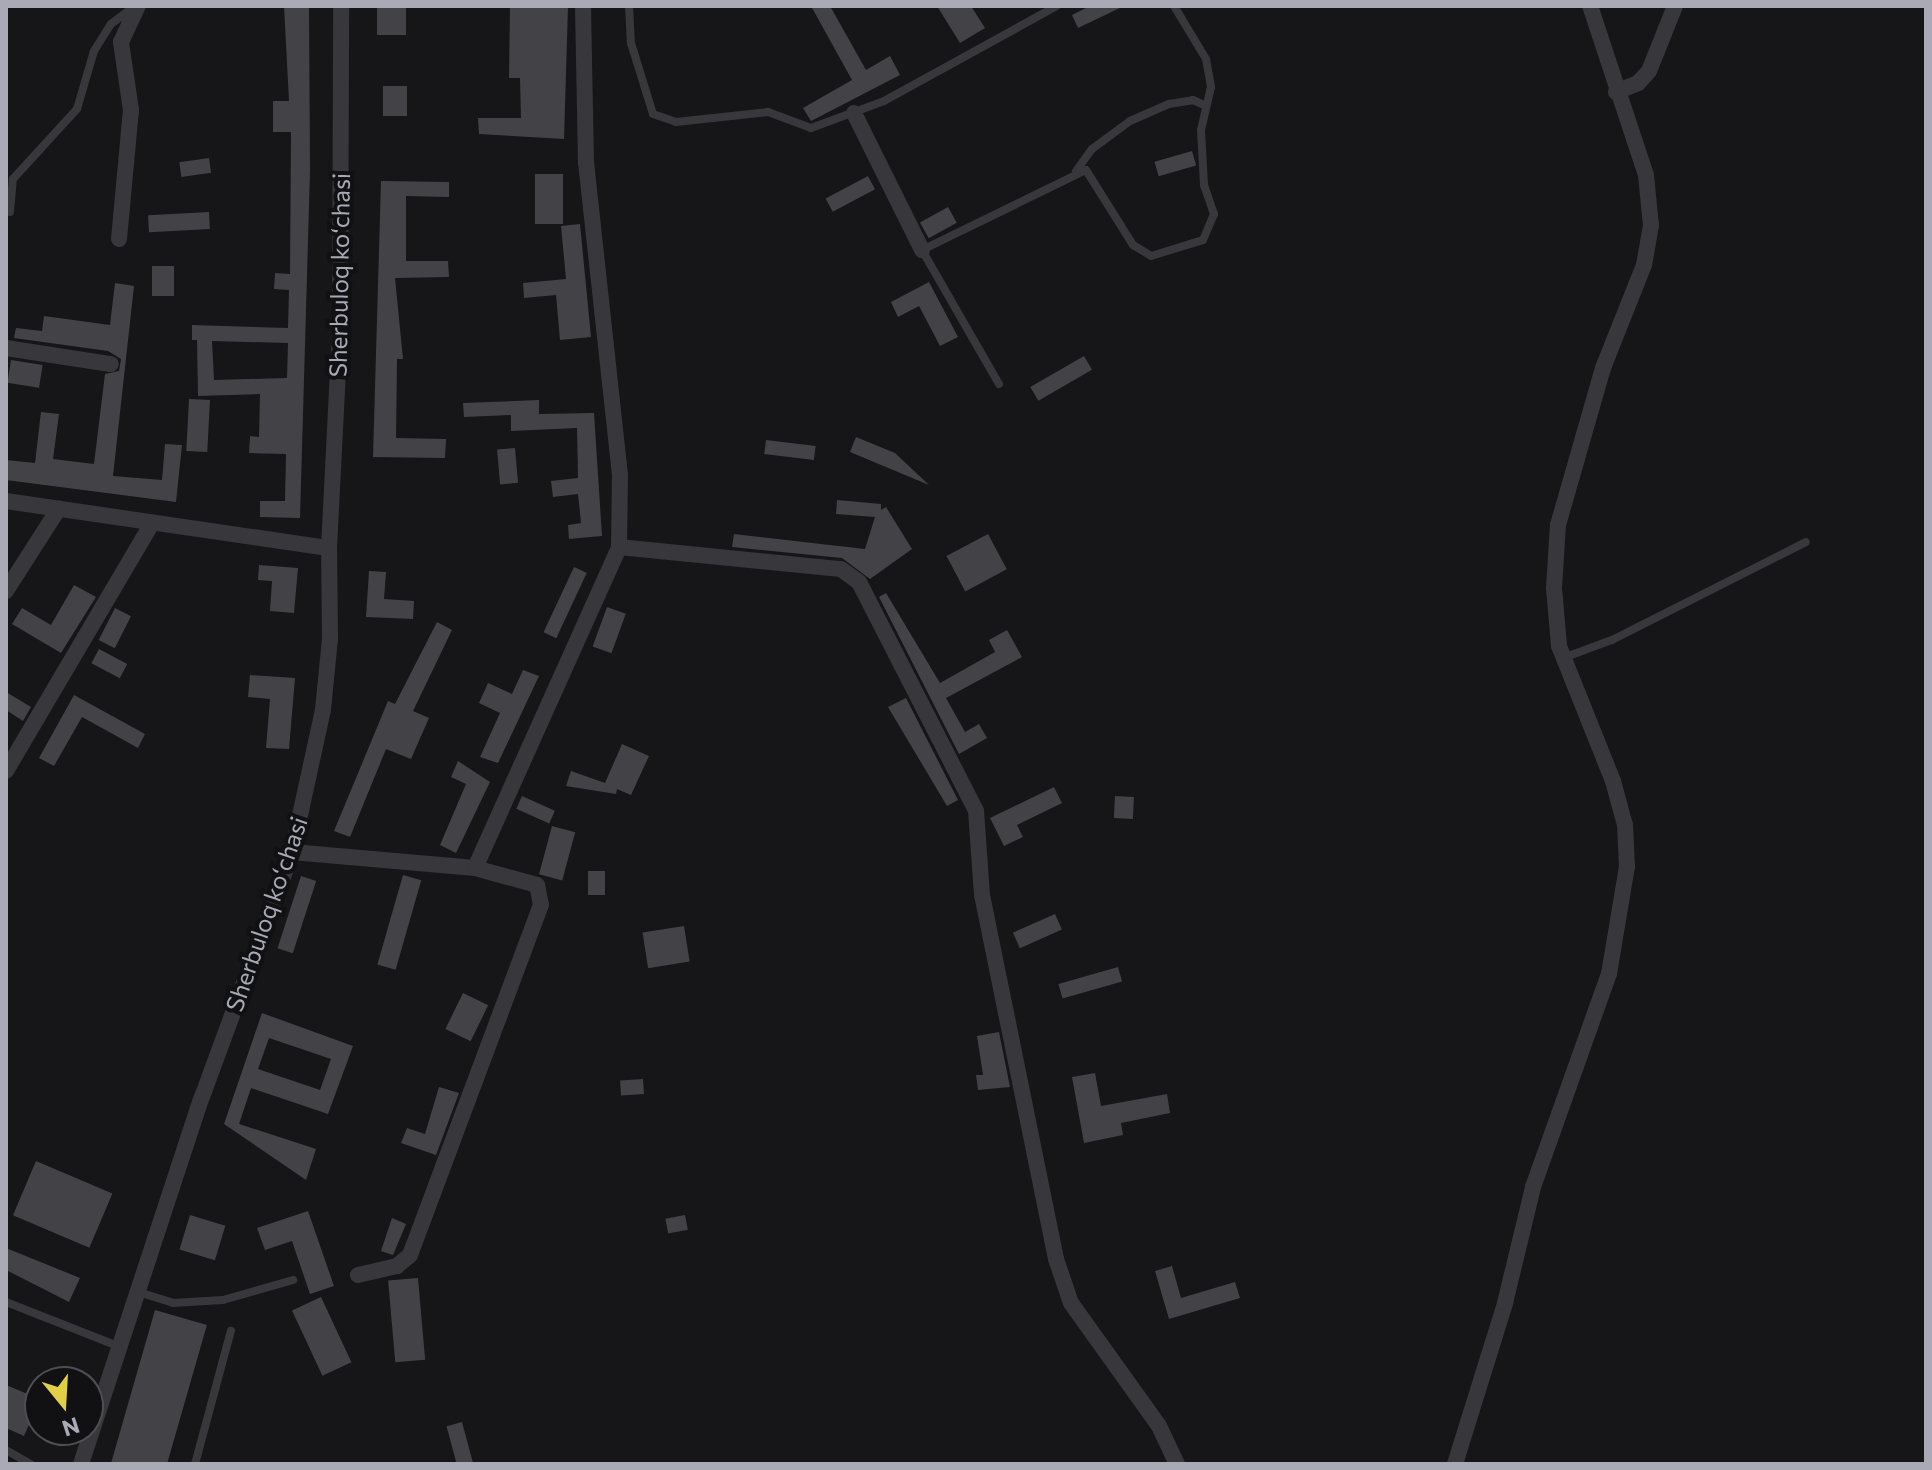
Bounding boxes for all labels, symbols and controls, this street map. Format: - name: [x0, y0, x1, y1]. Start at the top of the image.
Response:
- street label: Sherbuloq koʻchasi: [323, 173, 355, 377]
- street label: Sherbuloq koʻchasi: [219, 813, 313, 1015]
- north arrow: [24, 1366, 104, 1446]
- text: N: [59, 1412, 83, 1443]

